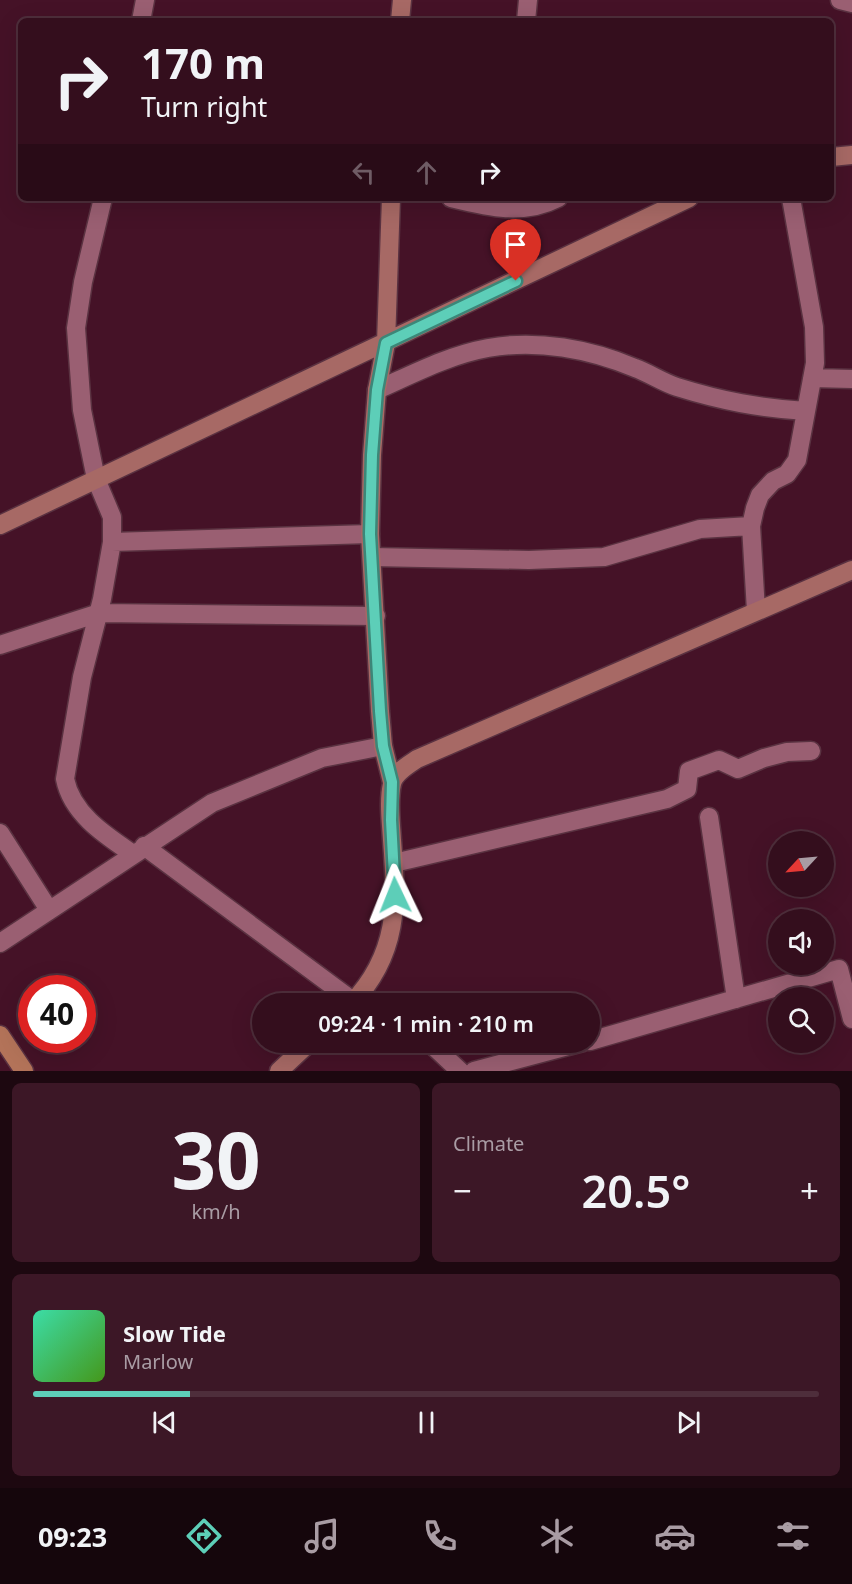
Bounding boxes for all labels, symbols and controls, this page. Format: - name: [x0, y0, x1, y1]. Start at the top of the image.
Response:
- text: 170 m: [141, 34, 265, 91]
- icon: right: [42, 42, 120, 120]
- text: Turn right: [141, 88, 267, 125]
- icon: left: [347, 156, 380, 189]
- icon: ahead: [410, 156, 443, 189]
- icon: right: [473, 156, 506, 189]
- pin: [490, 219, 541, 281]
- icon: arrive: [499, 228, 532, 261]
- north arrow: [768, 831, 834, 897]
- map controls: [768, 831, 834, 1053]
- position arrow: [363, 863, 427, 927]
- button: sound: [768, 909, 834, 975]
- speed limit sign: 40: [18, 975, 96, 1053]
- button: search: [768, 987, 834, 1053]
- text: 09:24 · 1 min · 210 m: [318, 1008, 534, 1038]
- text: 30: [171, 1106, 261, 1212]
- text: Climate: [453, 1130, 524, 1157]
- text: 20.5°: [582, 1160, 690, 1221]
- text: −: [453, 1168, 472, 1213]
- text: +: [800, 1168, 819, 1213]
- text: km/h: [191, 1198, 241, 1225]
- text: Slow Tide: [123, 1318, 226, 1348]
- text: Marlow: [123, 1348, 193, 1375]
- icon: previous: [148, 1406, 181, 1439]
- icon: pause: [410, 1406, 443, 1439]
- icon: next: [672, 1406, 705, 1439]
- icon: directions: [183, 1515, 225, 1557]
- icon: music: [301, 1515, 343, 1557]
- icon: phone: [419, 1515, 461, 1557]
- icon: climate: [536, 1515, 578, 1557]
- icon: car: [654, 1515, 696, 1557]
- icon: filters: [772, 1515, 814, 1557]
- text: 09:23: [38, 1518, 107, 1555]

